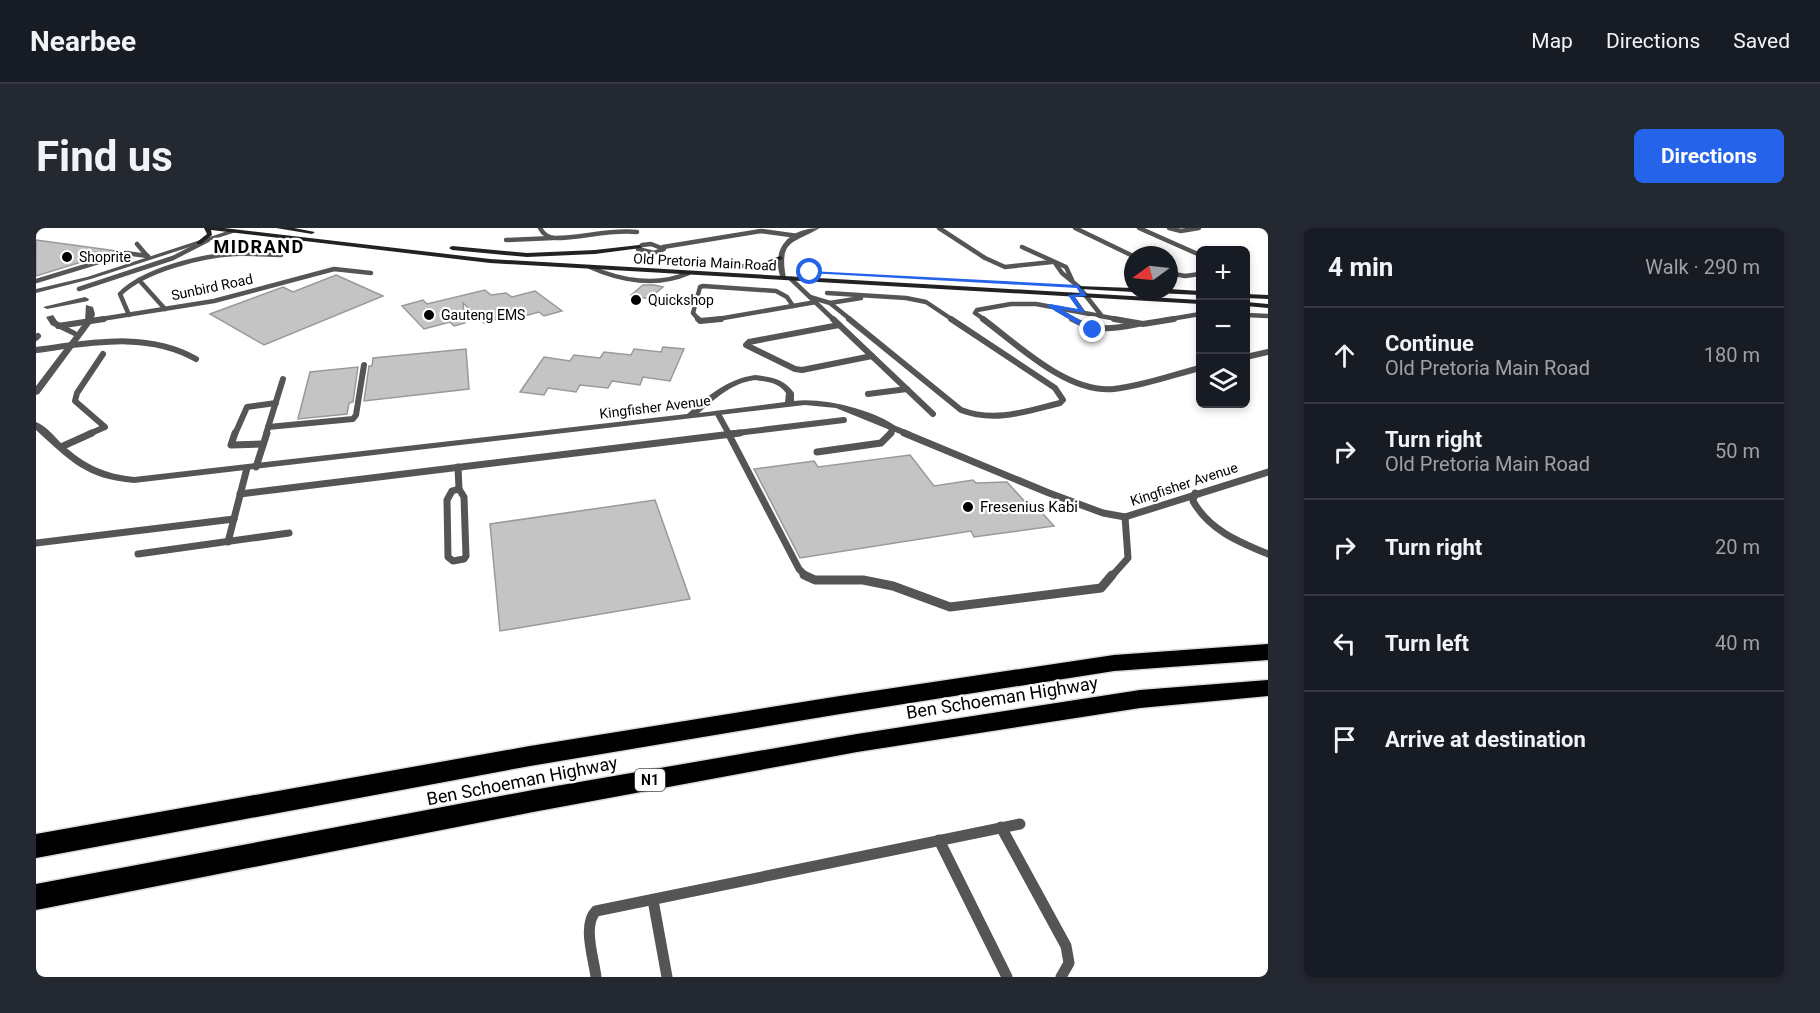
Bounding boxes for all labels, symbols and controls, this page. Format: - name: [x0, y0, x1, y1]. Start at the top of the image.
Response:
- text: Nearbee: [30, 25, 136, 58]
- text: Map: [1531, 29, 1573, 53]
- text: Directions: [1606, 29, 1700, 53]
- text: Saved: [1733, 29, 1790, 53]
- button: Directions: [1634, 129, 1784, 183]
- text: Find us: [36, 132, 173, 181]
- district label: MIDRAND: [213, 236, 305, 257]
- north arrow: [1124, 246, 1178, 300]
- map controls: [1196, 246, 1250, 408]
- button: +: [1196, 246, 1250, 300]
- place label: Shoprite: [79, 249, 131, 265]
- marker: Shoprite: [60, 250, 74, 264]
- street label: Old Pretoria Main Road: [633, 250, 777, 274]
- text: 4 min: [1328, 252, 1393, 282]
- text: Walk · 290 m: [1645, 255, 1760, 279]
- route start: [796, 258, 822, 284]
- street label: Sunbird Road: [170, 271, 254, 303]
- place label: Quickshop: [648, 292, 714, 308]
- marker: Quickshop: [629, 293, 643, 307]
- button: −: [1196, 300, 1250, 354]
- place label: Gauteng EMS: [441, 307, 525, 323]
- marker: Gauteng EMS: [422, 308, 436, 322]
- route end: [1079, 316, 1105, 342]
- text: Continue: [1385, 331, 1474, 356]
- icon: ahead: [1328, 339, 1361, 372]
- text: 180 m: [1704, 343, 1760, 367]
- button: layers: [1196, 354, 1250, 408]
- text: Old Pretoria Main Road: [1385, 356, 1590, 380]
- street label: Kingfisher Avenue: [598, 392, 712, 422]
- text: Turn right: [1385, 427, 1482, 452]
- icon: right: [1328, 435, 1361, 468]
- text: 50 m: [1715, 439, 1760, 463]
- text: Old Pretoria Main Road: [1385, 452, 1590, 476]
- street label: Kingfisher Avenue: [1128, 459, 1240, 509]
- place label: Fresenius Kabi: [980, 498, 1078, 516]
- marker: Fresenius Kabi: [961, 500, 975, 514]
- icon: right: [1328, 531, 1361, 564]
- text: Turn right: [1385, 535, 1482, 560]
- text: 20 m: [1715, 535, 1760, 559]
- icon: left: [1328, 627, 1361, 660]
- text: Turn left: [1385, 631, 1469, 656]
- text: 40 m: [1715, 631, 1760, 655]
- street label: Ben Schoeman Highway: [905, 672, 1100, 723]
- icon: arrive: [1328, 723, 1361, 756]
- text: Arrive at destination: [1385, 727, 1586, 752]
- street label: Ben Schoeman Highway: [425, 752, 620, 809]
- road number: N1: [635, 769, 665, 791]

